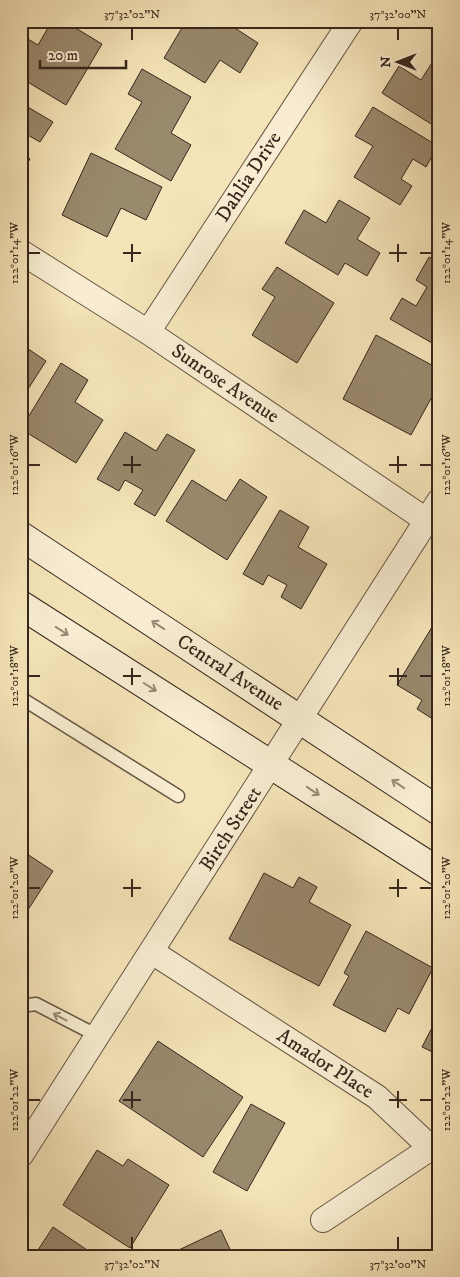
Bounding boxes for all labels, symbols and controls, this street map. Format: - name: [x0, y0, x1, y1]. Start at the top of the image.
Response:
- text: 37°32'02"N: [104, 7, 160, 22]
- text: 37°32'00"N: [370, 7, 427, 22]
- scale bar: [40, 38, 126, 70]
- north arrow: [372, 38, 422, 88]
- text: 20 m: [48, 46, 78, 65]
- text: N: [377, 56, 395, 68]
- street label: Dahlia Drive: [211, 127, 287, 227]
- text: 122°01'14"W: [7, 221, 22, 284]
- text: 122°01'14"W: [439, 221, 454, 284]
- street label: Sunrose Avenue: [166, 339, 284, 429]
- text: 122°01'16"W: [7, 433, 22, 496]
- text: 122°01'16"W: [439, 433, 454, 496]
- one-way arrow: [151, 620, 165, 630]
- one-way arrow: [55, 626, 69, 636]
- street label: Central Avenue: [172, 629, 288, 717]
- text: 122°01'18"W: [7, 644, 22, 707]
- text: 122°01'18"W: [439, 644, 454, 707]
- one-way arrow: [143, 682, 157, 692]
- one-way arrow: [391, 779, 405, 789]
- street label: Birch Street: [194, 782, 268, 876]
- one-way arrow: [305, 786, 319, 796]
- text: 122°01'20"W: [7, 855, 22, 920]
- text: 122°01'20"W: [439, 855, 454, 920]
- one-way arrow: [53, 1012, 68, 1022]
- street label: Amador Place: [272, 1023, 378, 1105]
- text: 122°01'22"W: [7, 1068, 22, 1131]
- text: 122°01'22"W: [439, 1068, 454, 1131]
- text: 37°32'02"N: [104, 1257, 160, 1272]
- text: 37°32'00"N: [370, 1257, 427, 1272]

